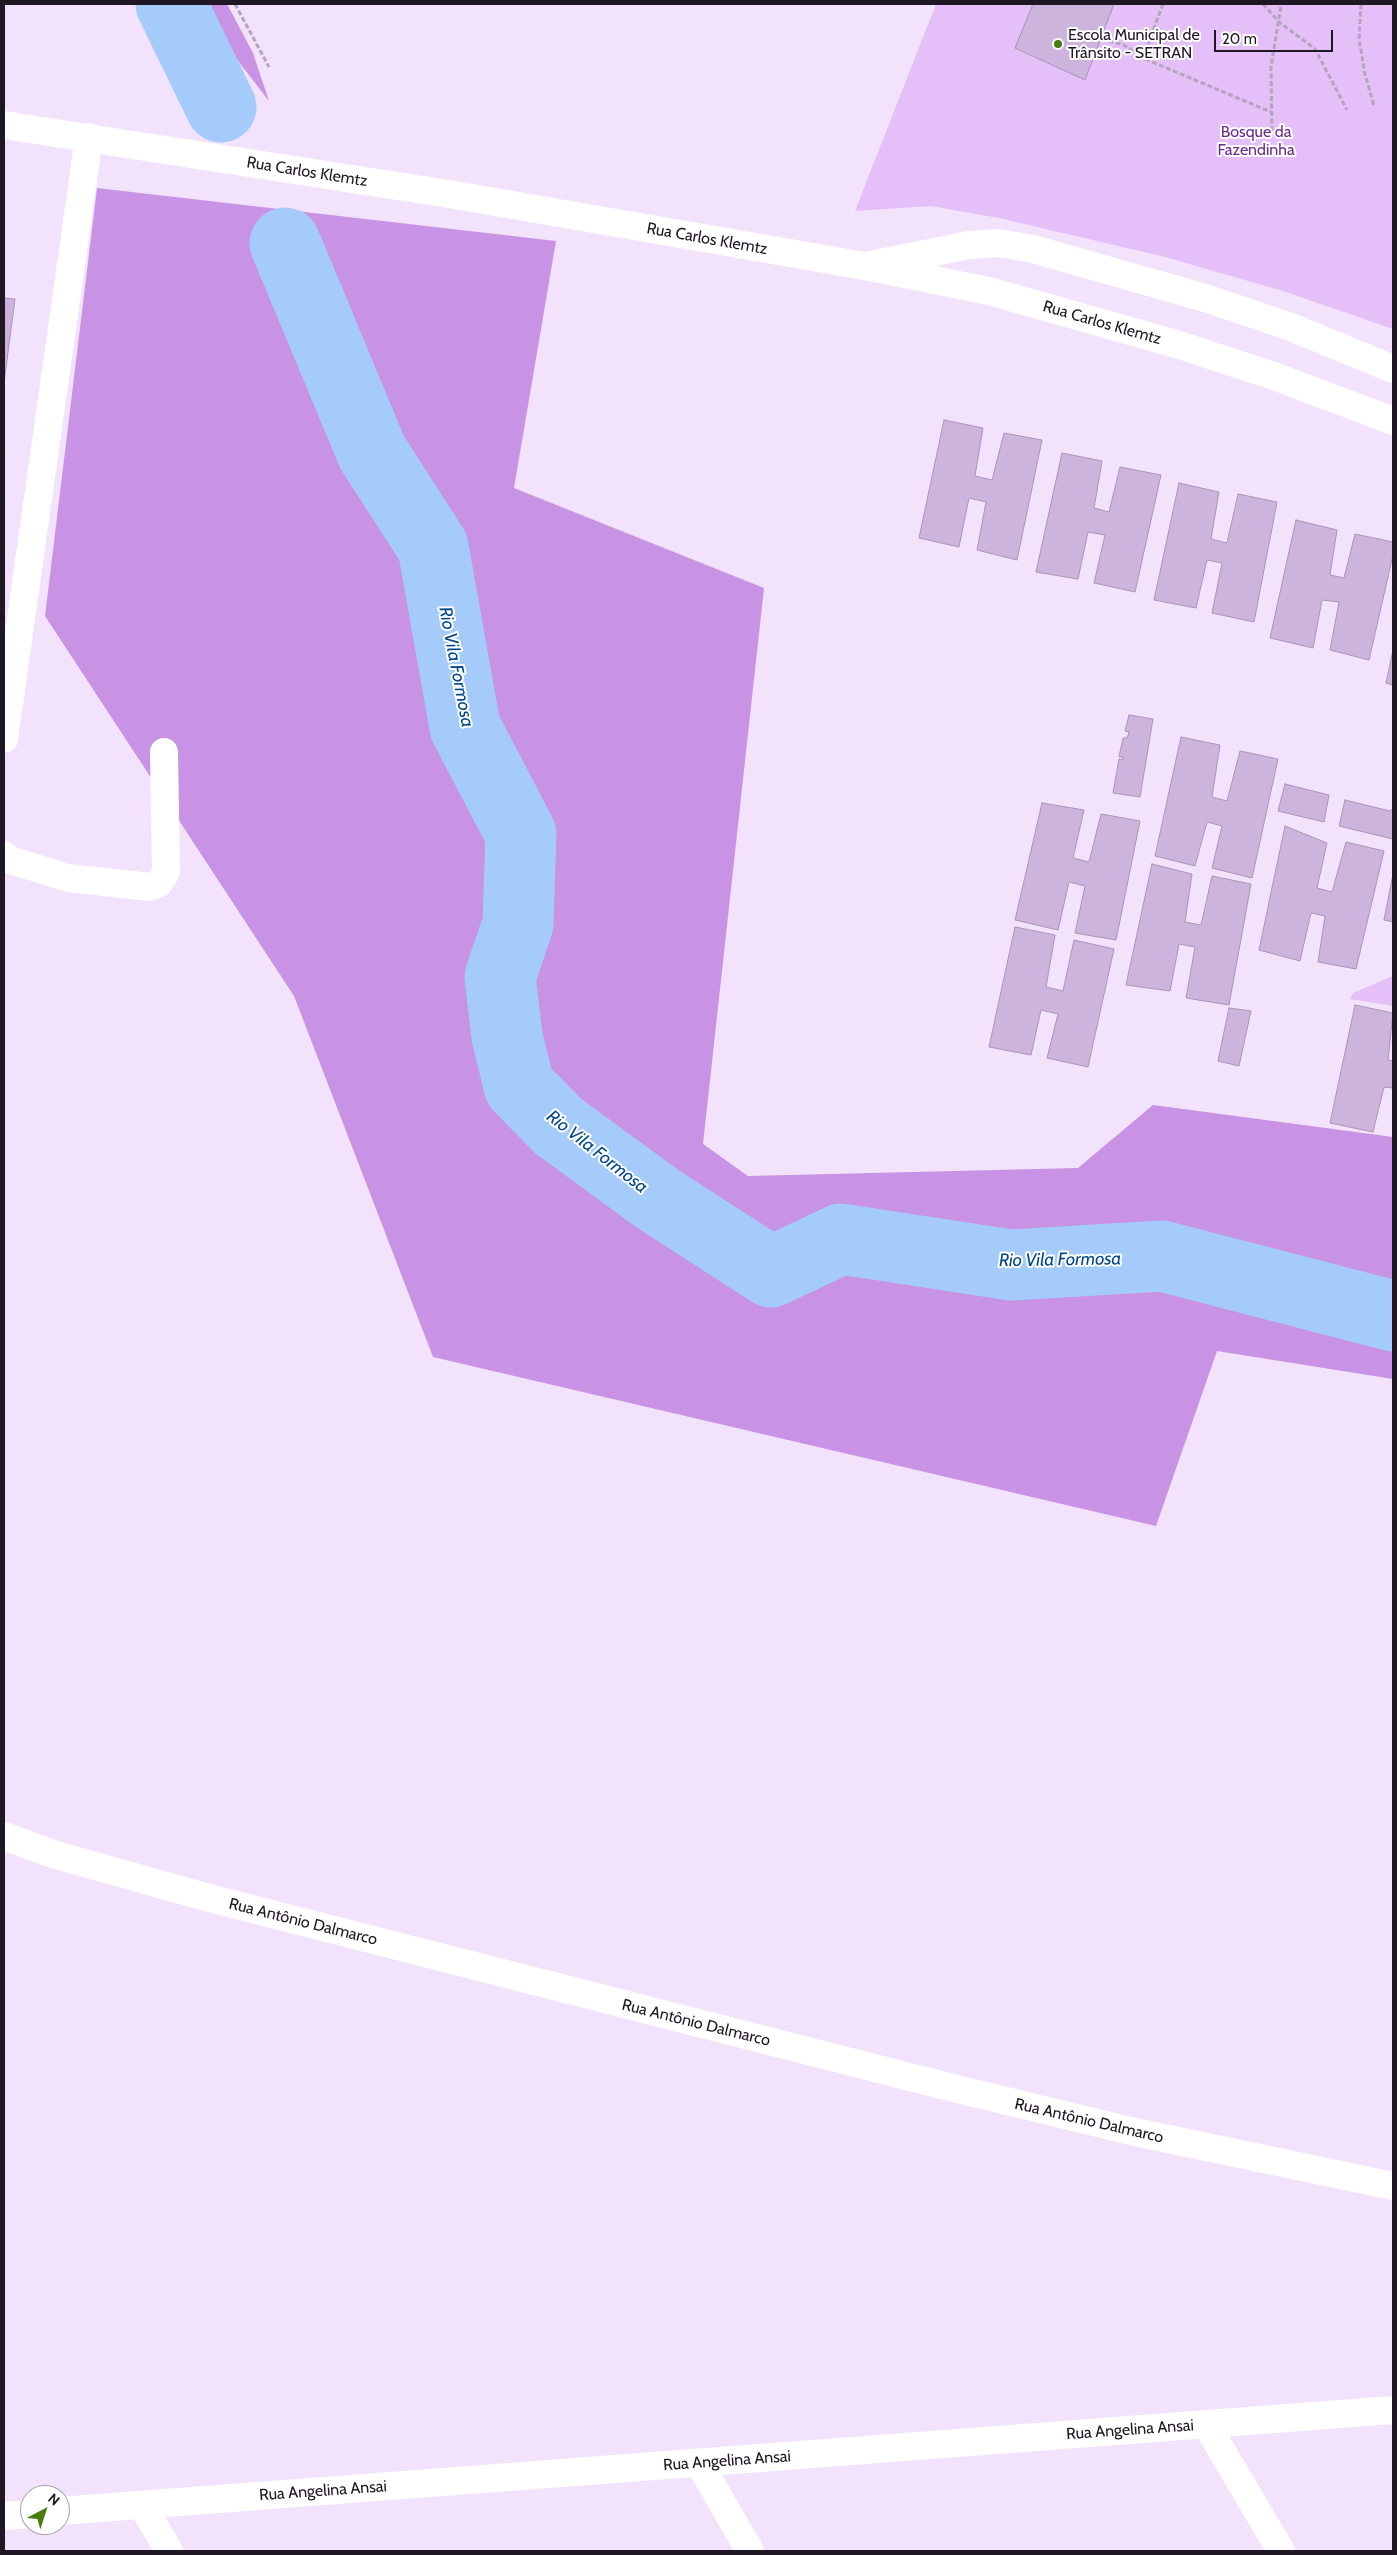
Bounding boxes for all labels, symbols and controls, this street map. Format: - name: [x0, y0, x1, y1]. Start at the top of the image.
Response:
- scale bar: [1217, 20, 1336, 52]
- place label: Escola Municipal de Trânsito - SETRAN: [1068, 25, 1200, 63]
- text: 20 m: [1222, 30, 1257, 48]
- marker: Escola Municipal de Trânsito - SETRAN: [1052, 38, 1064, 50]
- park label: Bosque da Fazendinha: [1217, 122, 1295, 160]
- street label: Rua Carlos Klemtz: [245, 153, 369, 191]
- street label: Rua Carlos Klemtz: [645, 219, 769, 259]
- street label: Rua Carlos Klemtz: [1041, 297, 1163, 349]
- water label: Rio Vila Formosa: [434, 605, 478, 729]
- water label: Rio Vila Formosa: [542, 1106, 652, 1198]
- water label: Rio Vila Formosa: [999, 1248, 1121, 1272]
- street label: Rua Antônio Dalmarco: [227, 1894, 379, 1950]
- street label: Rua Antônio Dalmarco: [620, 1995, 772, 2051]
- street label: Rua Antônio Dalmarco: [1013, 2095, 1165, 2147]
- street label: Rua Angelina Ansai: [1066, 2416, 1194, 2444]
- street label: Rua Angelina Ansai: [663, 2447, 791, 2475]
- street label: Rua Angelina Ansai: [259, 2477, 387, 2505]
- north arrow: [20, 2485, 70, 2535]
- text: N: [44, 2489, 64, 2509]

